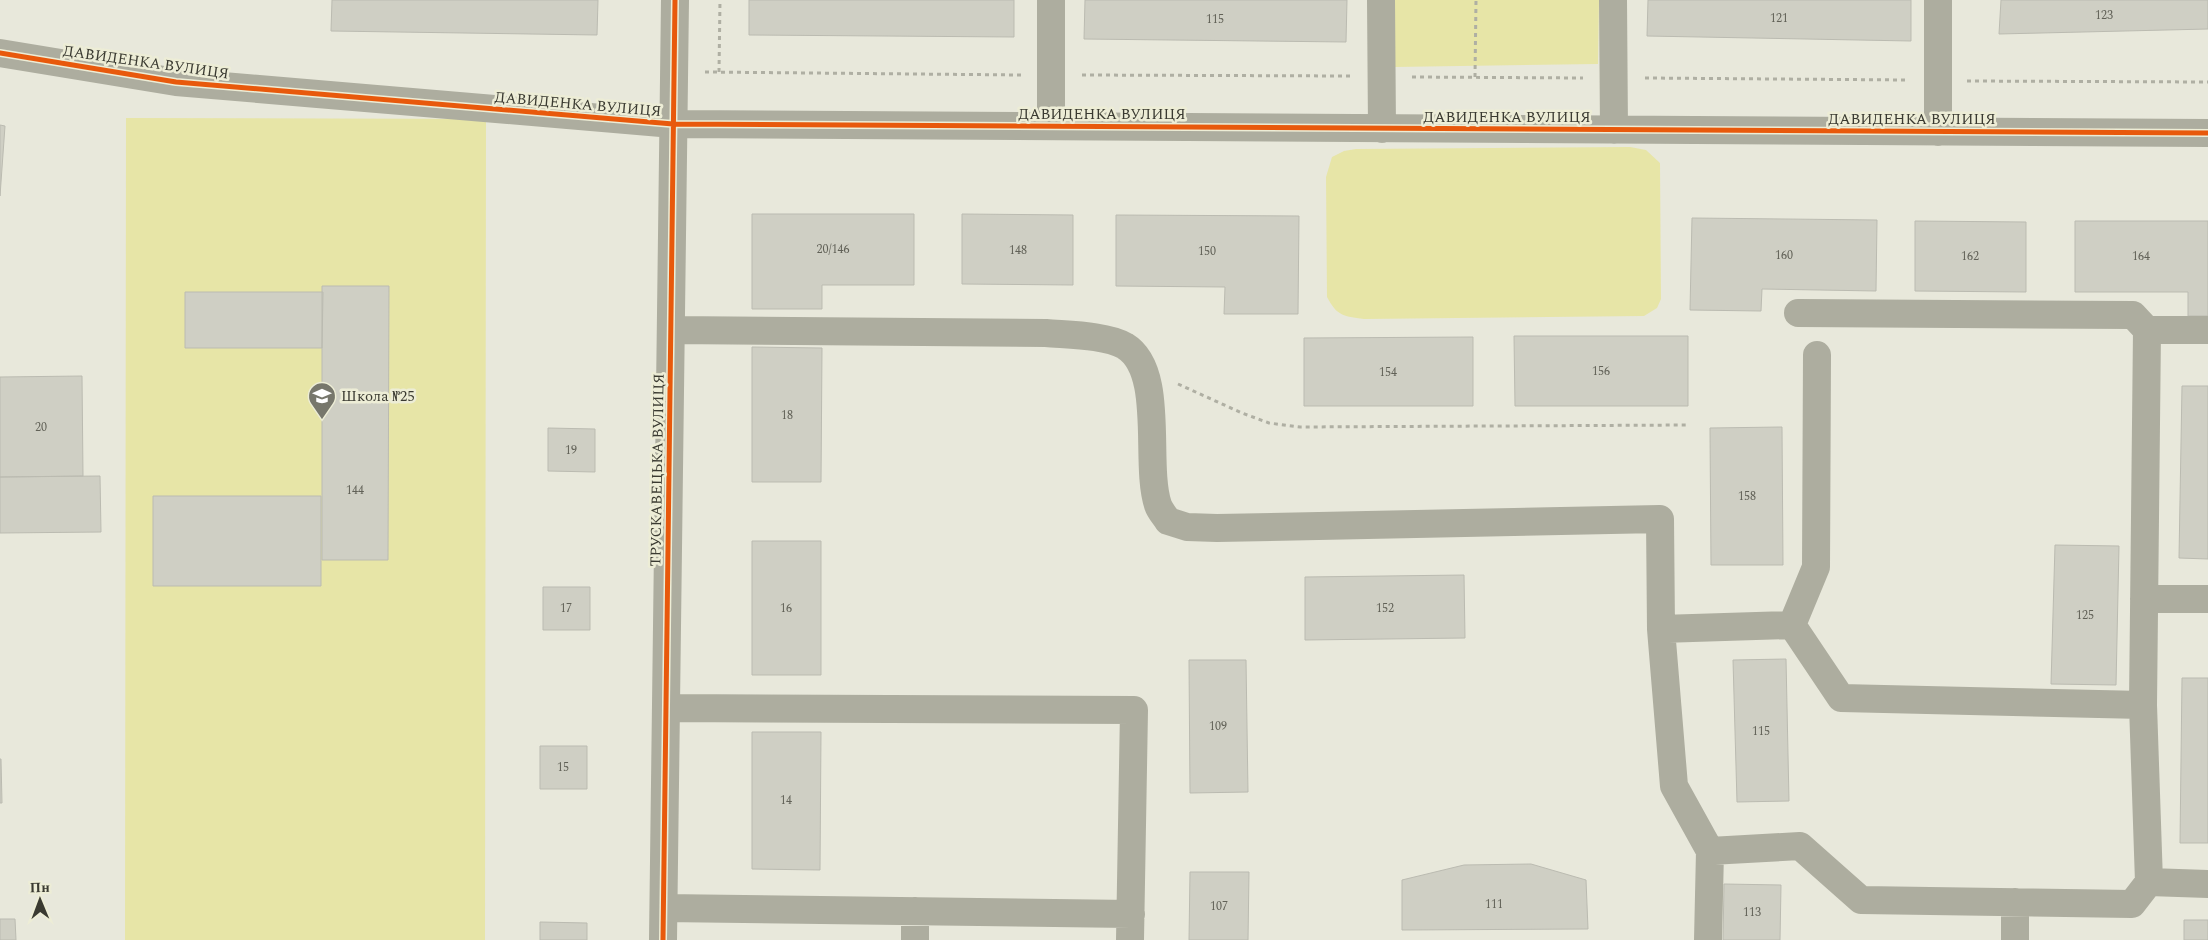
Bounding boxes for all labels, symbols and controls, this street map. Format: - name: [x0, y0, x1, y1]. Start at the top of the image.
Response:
- house number: 123: [2095, 6, 2113, 25]
- house number: 121: [1770, 9, 1788, 28]
- house number: 115: [1206, 10, 1224, 29]
- street label: ДАВИДЕНКА ВУЛИЦЯ: [61, 39, 230, 86]
- street label: ДАВИДЕНКА ВУЛИЦЯ: [494, 86, 662, 123]
- street label: ДАВИДЕНКА ВУЛИЦЯ: [1018, 103, 1186, 126]
- street label: ДАВИДЕНКА ВУЛИЦЯ: [1423, 106, 1591, 129]
- street label: ДАВИДЕНКА ВУЛИЦЯ: [1828, 108, 1996, 131]
- house number: 20/146: [816, 240, 850, 259]
- house number: 148: [1009, 241, 1027, 260]
- house number: 150: [1198, 242, 1216, 261]
- house number: 160: [1775, 246, 1793, 265]
- house number: 162: [1961, 247, 1979, 266]
- house number: 164: [2132, 247, 2150, 266]
- house number: 156: [1592, 362, 1610, 381]
- house number: 154: [1379, 363, 1397, 382]
- street label: ТРУСКАВЕЦЬКА ВУЛИЦЯ: [644, 373, 671, 567]
- school or university icon: Школа №25: [307, 381, 337, 420]
- place label: Школа №25: [341, 385, 415, 408]
- house number: 18: [781, 406, 793, 425]
- house number: 20: [35, 418, 47, 437]
- house number: 19: [565, 441, 577, 460]
- house number: 144: [346, 481, 364, 500]
- house number: 158: [1738, 487, 1756, 506]
- house number: 17: [560, 599, 572, 618]
- house number: 16: [780, 599, 792, 618]
- house number: 152: [1376, 599, 1394, 618]
- house number: 125: [2076, 606, 2094, 625]
- house number: 109: [1209, 717, 1227, 736]
- house number: 115: [1752, 722, 1770, 741]
- house number: 15: [557, 758, 569, 777]
- house number: 14: [780, 791, 792, 810]
- north arrow: [15, 875, 65, 925]
- text: Пн: [30, 877, 50, 898]
- house number: 111: [1485, 895, 1503, 914]
- house number: 107: [1210, 897, 1228, 916]
- house number: 113: [1743, 903, 1761, 922]

